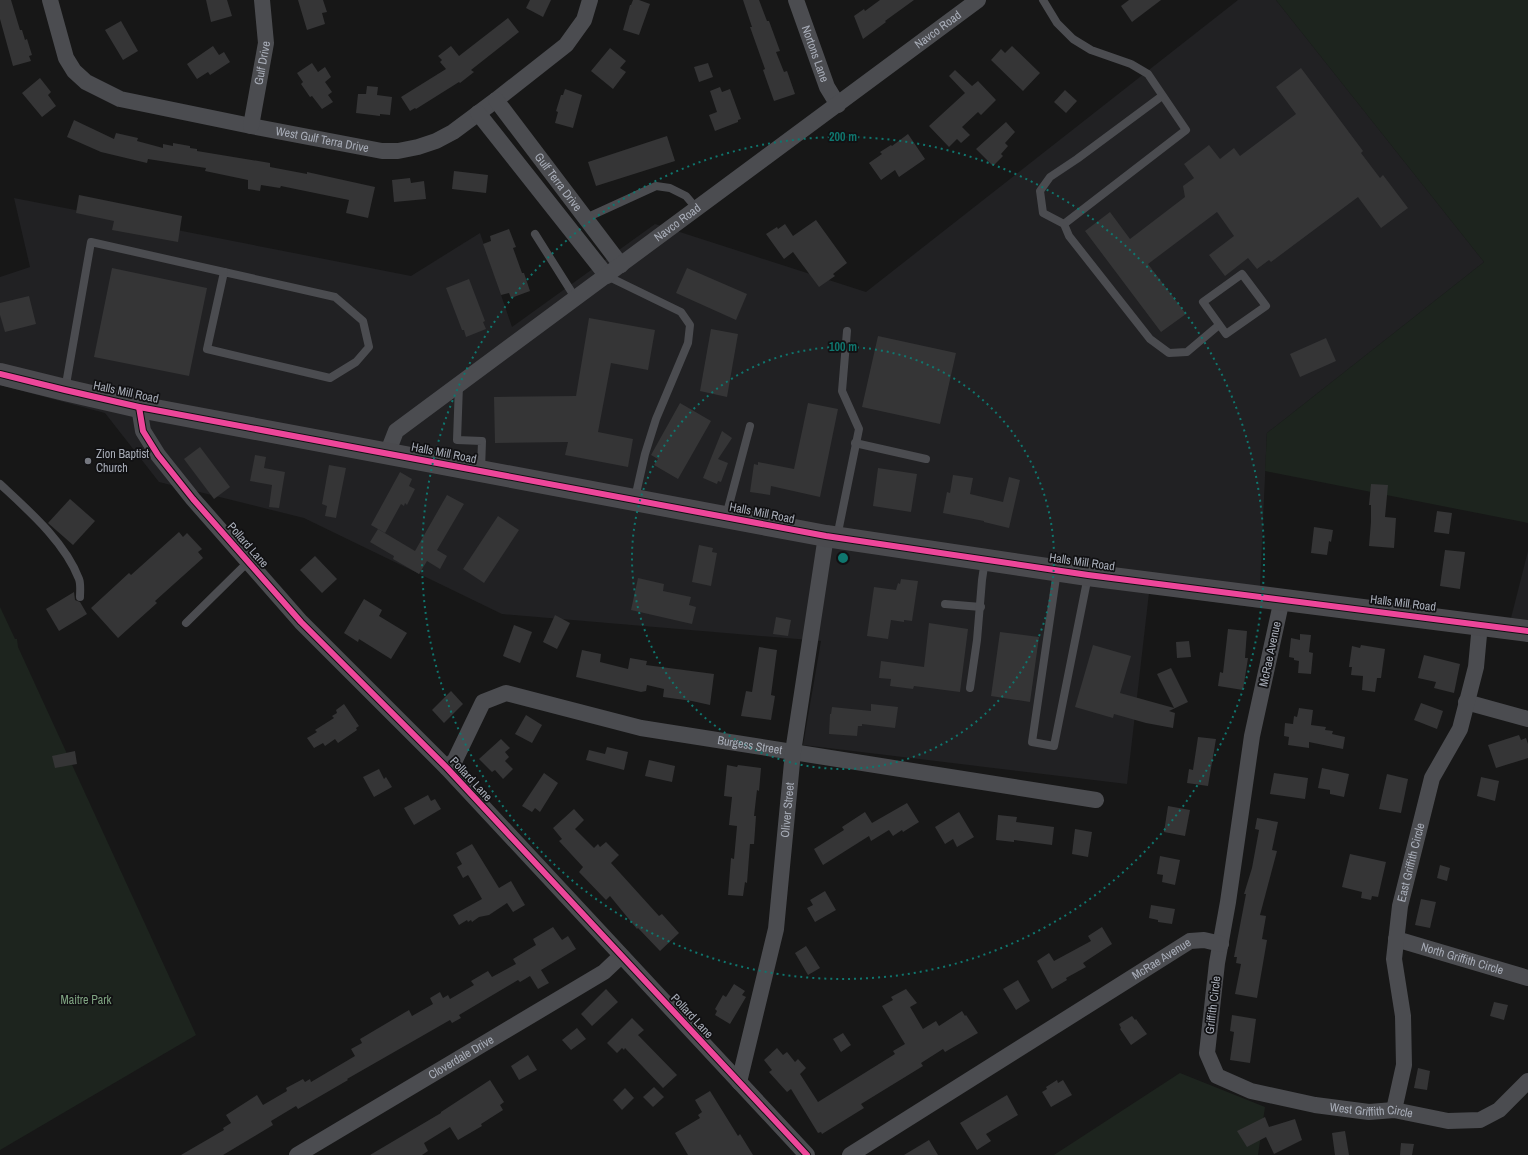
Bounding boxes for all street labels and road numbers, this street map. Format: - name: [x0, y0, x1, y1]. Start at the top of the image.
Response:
- street label: Navco Road: [911, 7, 964, 52]
- street label: Nortons Lane: [798, 23, 833, 84]
- street label: Gulf Drive: [251, 40, 274, 86]
- street label: West Gulf Terra Drive: [274, 123, 370, 156]
- street label: Gulf Terra Drive: [531, 150, 586, 215]
- street label: Navco Road: [651, 200, 704, 245]
- street label: Halls Mill Road: [92, 377, 160, 407]
- street label: Halls Mill Road: [410, 439, 478, 467]
- street label: Halls Mill Road: [728, 499, 796, 527]
- street label: Pollard Lane: [224, 519, 272, 571]
- street label: Halls Mill Road: [1048, 549, 1116, 575]
- street label: Halls Mill Road: [1369, 591, 1437, 615]
- street label: McRae Avenue: [1255, 620, 1285, 688]
- street label: Burgess Street: [716, 732, 783, 758]
- street label: Pollard Lane: [446, 753, 496, 805]
- street label: Oliver Street: [777, 781, 798, 838]
- street label: East Griffith Circle: [1393, 821, 1428, 904]
- street label: McRae Avenue: [1129, 934, 1194, 984]
- street label: North Griffith Circle: [1419, 939, 1505, 978]
- street label: Griffith Circle: [1202, 975, 1224, 1035]
- street label: Pollard Lane: [667, 990, 717, 1042]
- street label: Cloverdale Drive: [425, 1032, 497, 1083]
- street label: West Griffith Circle: [1329, 1099, 1414, 1122]

